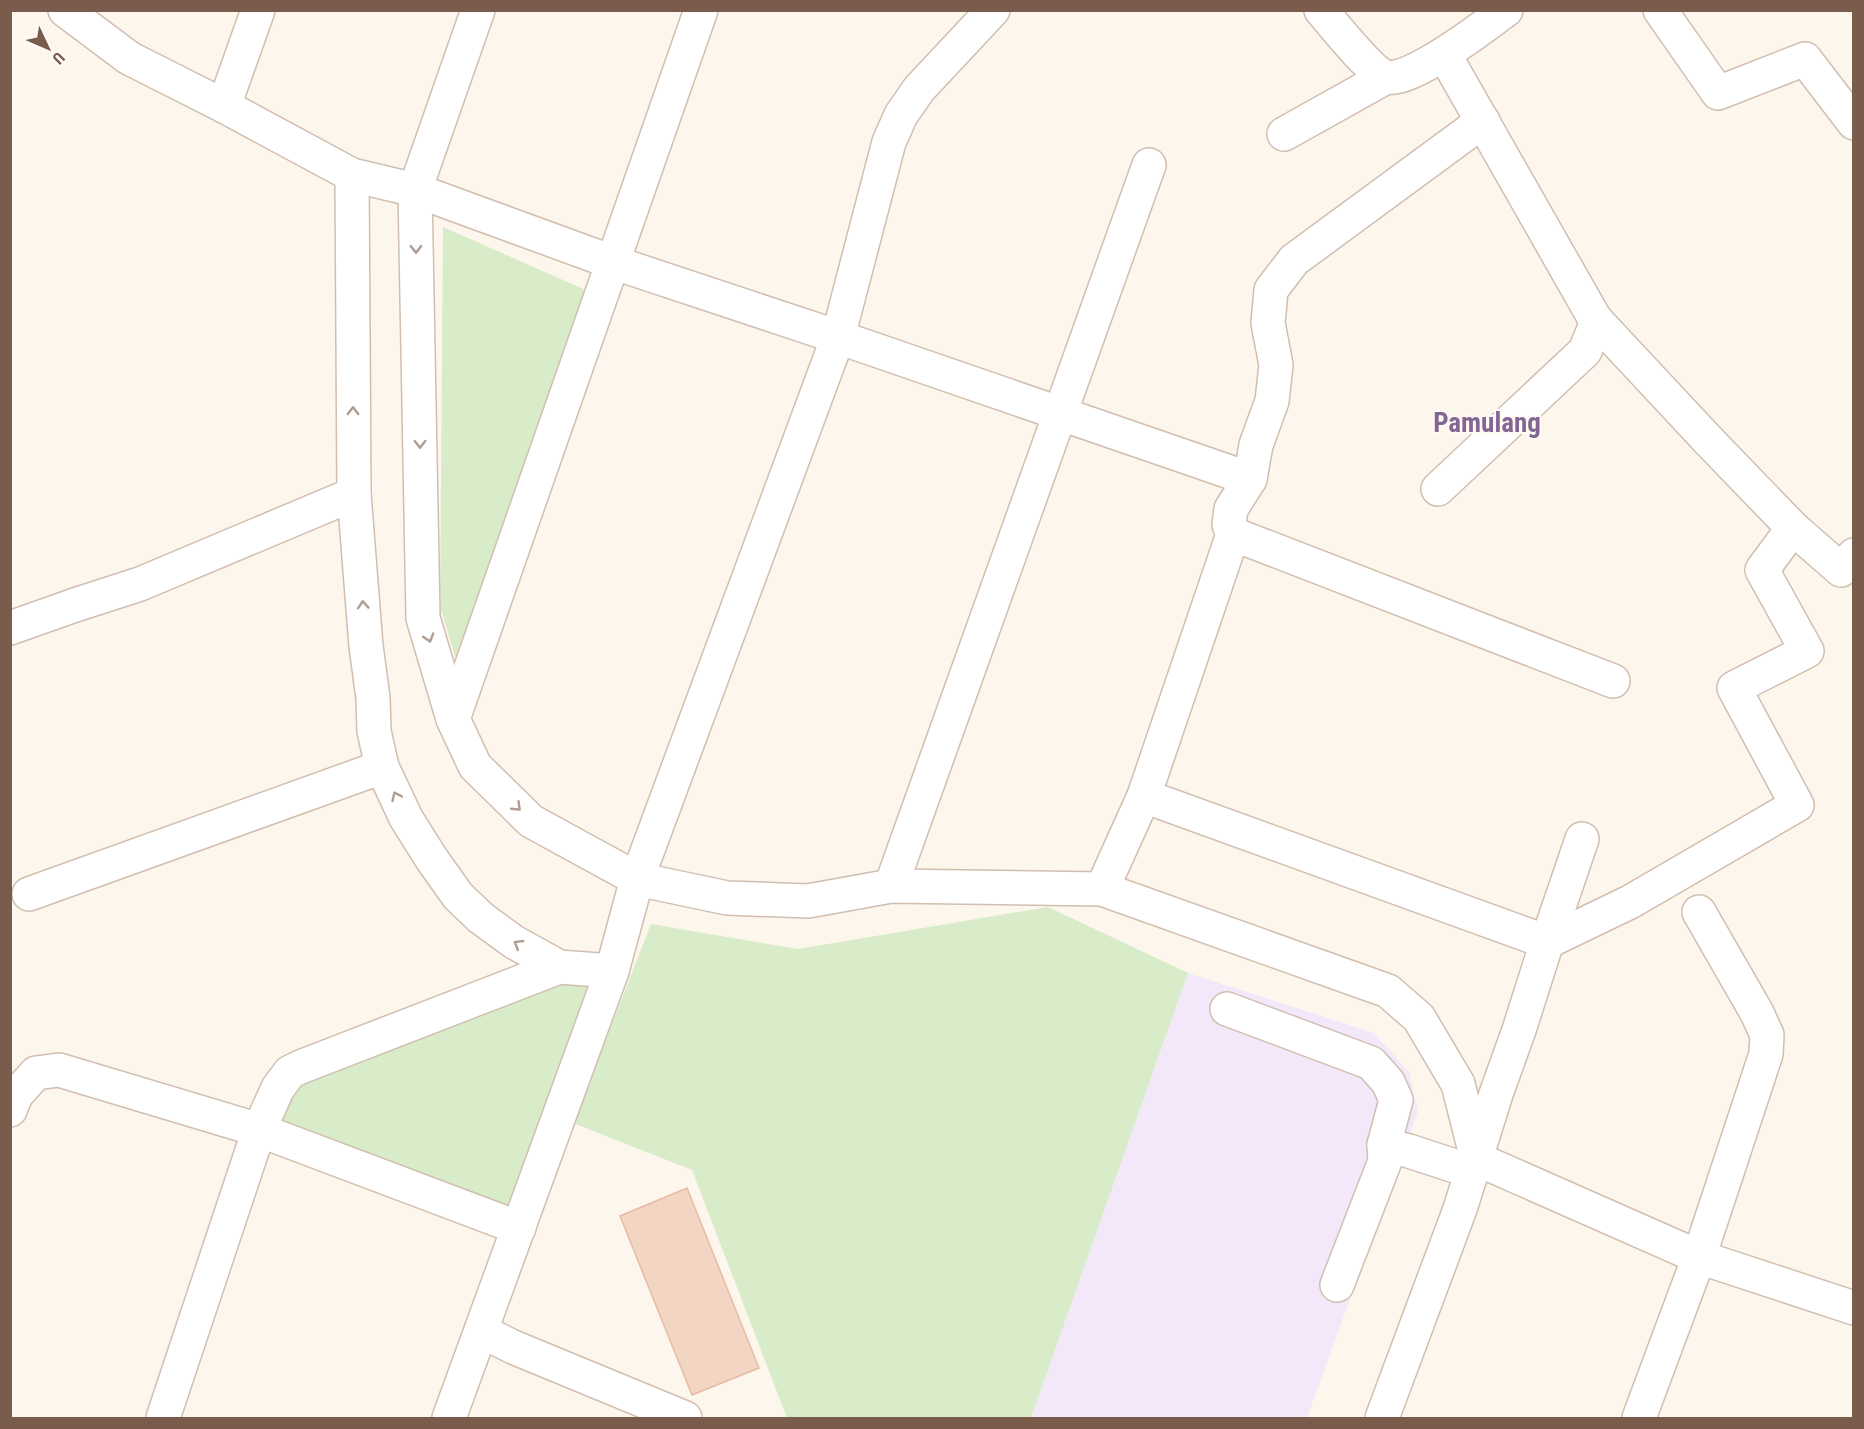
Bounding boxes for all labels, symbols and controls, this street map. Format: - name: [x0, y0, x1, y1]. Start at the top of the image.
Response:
- north arrow: [18, 18, 78, 78]
- text: U: [48, 48, 68, 68]
- one-way arrow: [410, 244, 423, 253]
- one-way arrow: [347, 406, 360, 415]
- district label: Pamulang: [1433, 407, 1541, 439]
- one-way arrow: [414, 439, 426, 448]
- one-way arrow: [357, 601, 370, 610]
- one-way arrow: [422, 632, 434, 643]
- one-way arrow: [391, 791, 403, 802]
- one-way arrow: [511, 800, 521, 811]
- one-way arrow: [514, 939, 524, 951]

